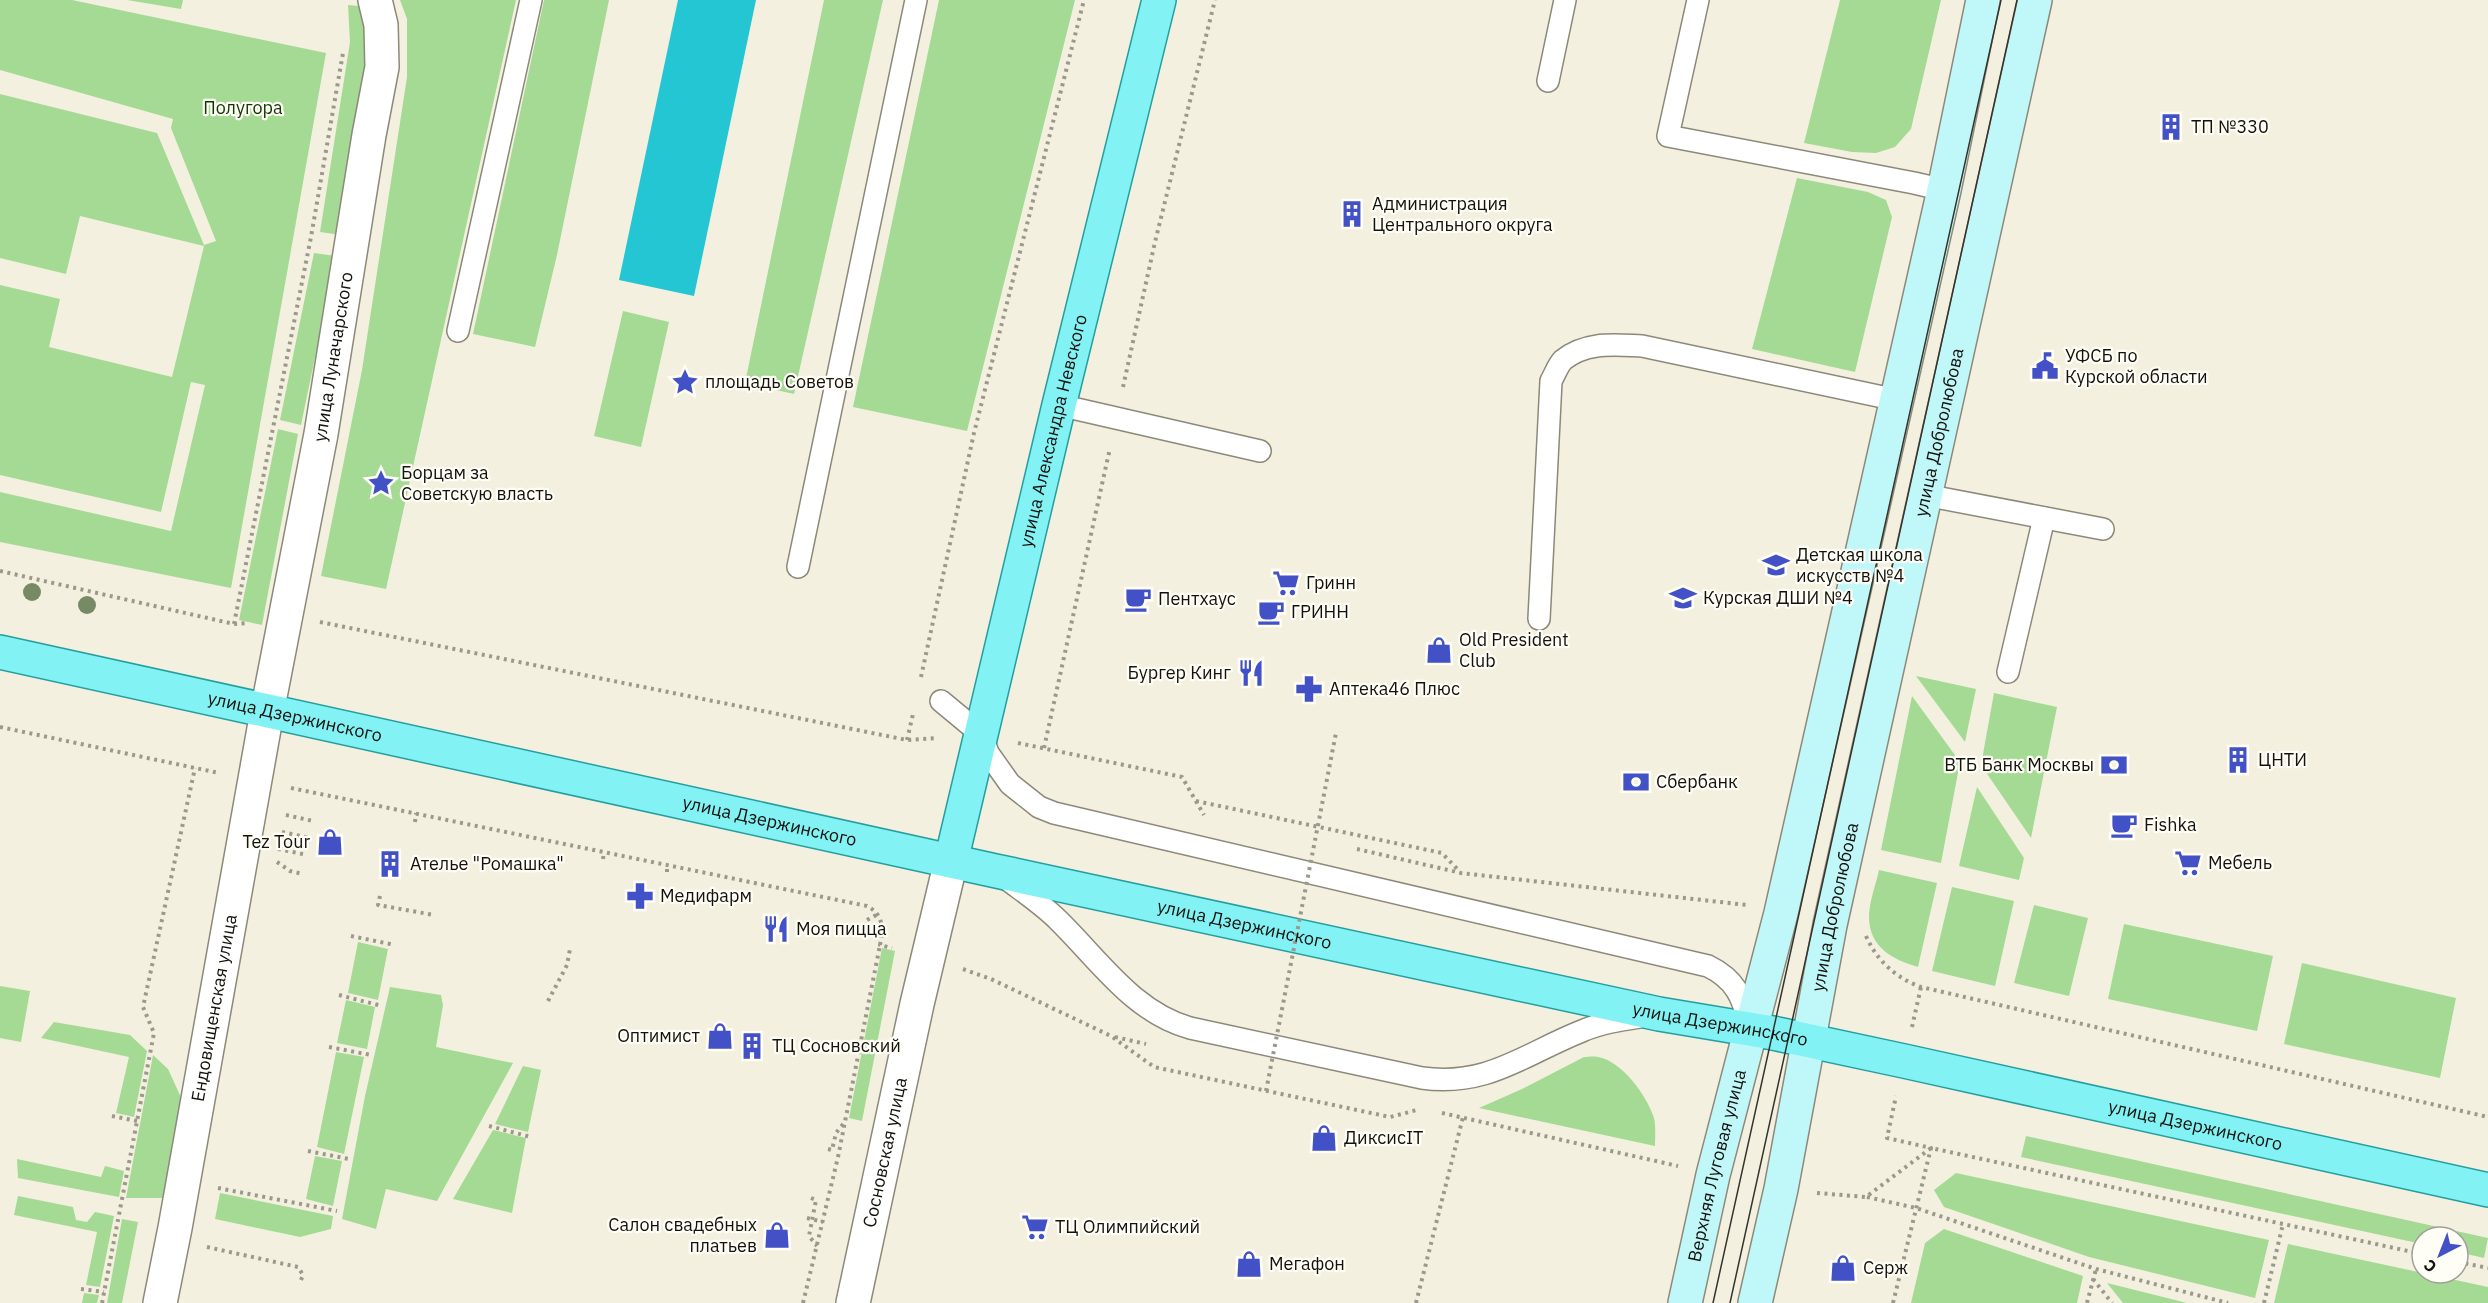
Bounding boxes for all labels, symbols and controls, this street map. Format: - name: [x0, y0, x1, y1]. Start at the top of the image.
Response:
- park label: Полугора: [203, 96, 283, 119]
- building icon: ТП №330: [2156, 112, 2186, 142]
- place label: ТП №330: [2191, 115, 2269, 138]
- place label: Администрация Центрального округа: [1372, 192, 1553, 236]
- building icon: Администрация Центрального округа: [1337, 199, 1367, 229]
- street label: улица Луначарского: [308, 270, 358, 444]
- street label: улица Александра Невского: [1014, 312, 1092, 550]
- place label: УФСБ по Курской области: [2065, 344, 2208, 388]
- street label: улица Добролюбова: [1909, 345, 1969, 519]
- public building icon: УФСБ по Курской области: [2030, 351, 2060, 381]
- place icon: площадь Советов: [670, 367, 700, 397]
- place label: площадь Советов: [705, 370, 854, 393]
- place label: Борцам за Советскую власть: [401, 461, 553, 505]
- place icon: Борцам за Советскую власть: [366, 468, 396, 498]
- place label: Детская школа искусств №4: [1796, 543, 1923, 587]
- school or university icon: Детская школа искусств №4: [1761, 550, 1791, 580]
- supermarket icon: Гринн: [1271, 568, 1301, 598]
- place label: Гринн: [1306, 571, 1356, 594]
- school or university icon: Курская ДШИ №4: [1668, 583, 1698, 613]
- cafe icon: Пентхаус: [1123, 584, 1153, 614]
- place label: Курская ДШИ №4: [1703, 586, 1853, 609]
- place label: Пентхаус: [1158, 587, 1236, 610]
- cafe icon: ГРИНН: [1256, 597, 1286, 627]
- place label: ГРИНН: [1291, 600, 1349, 623]
- place label: Old President Club: [1459, 628, 1569, 672]
- shop icon: Old President Club: [1424, 635, 1454, 665]
- restaurant icon: Бургер Кинг: [1236, 658, 1266, 688]
- place label: Бургер Кинг: [1128, 661, 1231, 684]
- pharmacy icon: Аптека46 Плюс: [1294, 674, 1324, 704]
- place label: Аптека46 Плюс: [1329, 677, 1460, 700]
- street label: улица Дзержинского: [206, 686, 384, 747]
- building icon: ЦНТИ: [2223, 745, 2253, 775]
- place label: ЦНТИ: [2258, 748, 2307, 771]
- bank icon: ВТБ Банк Москвы: [2099, 750, 2129, 780]
- place label: ВТБ Банк Москвы: [1944, 753, 2094, 776]
- bank icon: Сбербанк: [1621, 767, 1651, 797]
- place label: Сбербанк: [1656, 770, 1738, 793]
- street label: улица Дзержинского: [680, 790, 859, 851]
- cafe icon: Fishka: [2109, 810, 2139, 840]
- place label: Fishka: [2144, 813, 2197, 836]
- street label: улица Добролюбова: [1806, 820, 1863, 993]
- shop icon: Tez Tour: [315, 827, 345, 857]
- place label: Tez Tour: [242, 830, 310, 853]
- supermarket icon: Мебель: [2173, 848, 2203, 878]
- building icon: Ателье "Ромашка": [375, 849, 405, 879]
- place label: Мебель: [2208, 851, 2272, 874]
- place label: Ателье "Ромашка": [410, 852, 564, 875]
- pharmacy icon: Медифарм: [625, 881, 655, 911]
- place label: Медифарм: [660, 884, 752, 907]
- street label: улица Дзержинского: [1155, 894, 1334, 954]
- street label: Ендовищенская улица: [186, 912, 242, 1103]
- restaurant icon: Моя пицца: [761, 914, 791, 944]
- place label: Моя пицца: [796, 917, 887, 940]
- street label: улица Дзержинского: [1630, 997, 1810, 1051]
- shop icon: Оптимист: [705, 1021, 735, 1051]
- place label: Оптимист: [617, 1024, 701, 1047]
- building icon: ТЦ Сосновский: [737, 1031, 767, 1061]
- place label: ТЦ Сосновский: [772, 1034, 901, 1057]
- street label: Верхняя Луговая улица: [1682, 1066, 1751, 1264]
- street label: Сосновская улица: [857, 1075, 912, 1230]
- street label: улица Дзержинского: [2106, 1094, 2285, 1155]
- shop icon: ДиксисIT: [1309, 1123, 1339, 1153]
- place label: ДиксисIT: [1344, 1126, 1423, 1149]
- supermarket icon: ТЦ Олимпийский: [1020, 1212, 1050, 1242]
- place label: Салон свадебных платьев: [608, 1213, 757, 1257]
- place label: ТЦ Олимпийский: [1055, 1215, 1200, 1238]
- shop icon: Салон свадебных платьев: [762, 1220, 792, 1250]
- north arrow: [2410, 1225, 2470, 1285]
- shop icon: Мегафон: [1234, 1249, 1264, 1279]
- place label: Мегафон: [1269, 1252, 1345, 1275]
- shop icon: Серж: [1828, 1253, 1858, 1283]
- text: С: [2419, 1255, 2441, 1277]
- place label: Серж: [1863, 1256, 1908, 1279]

